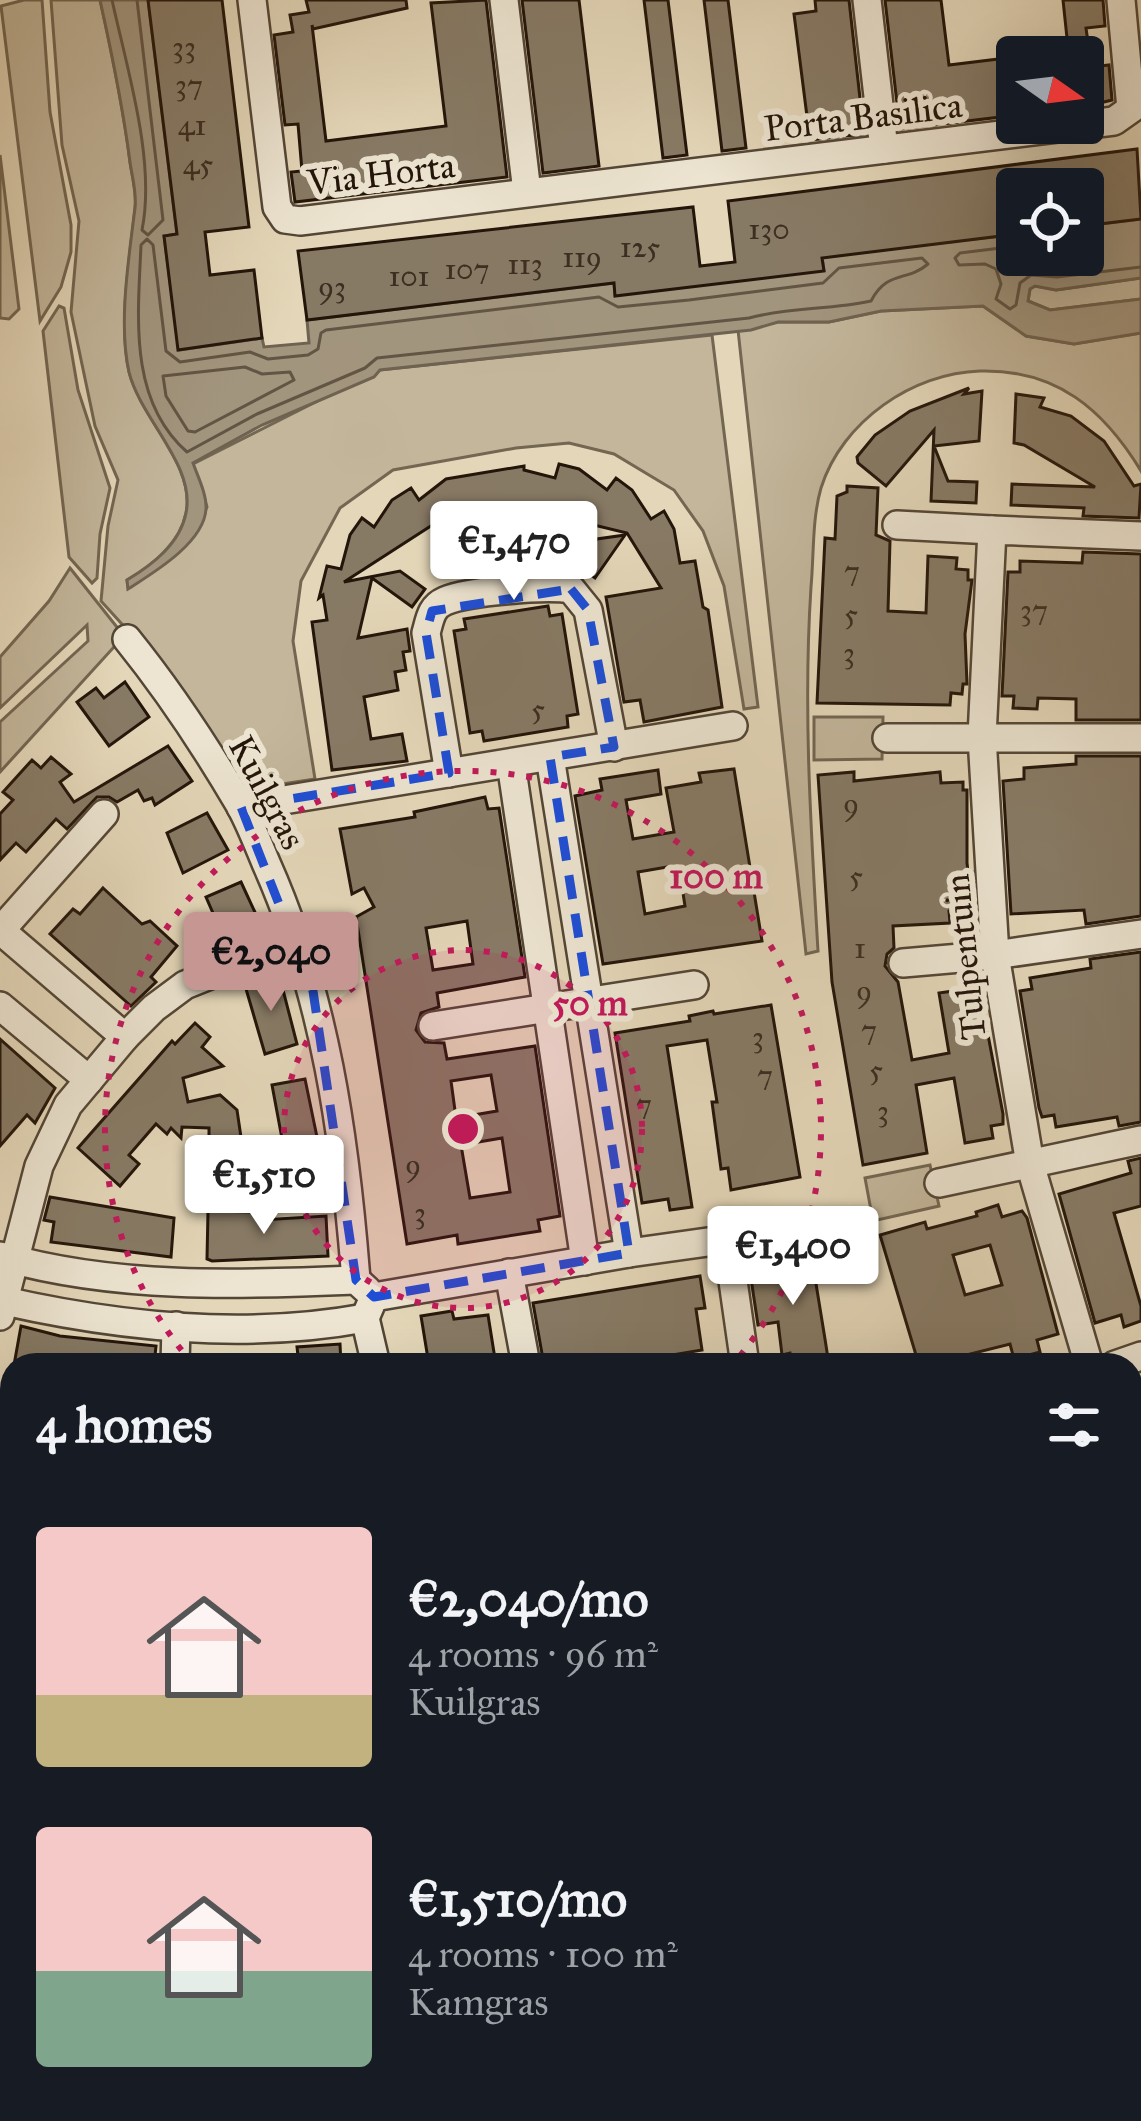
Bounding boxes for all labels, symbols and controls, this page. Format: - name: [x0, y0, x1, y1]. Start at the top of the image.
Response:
- house number: 33: [172, 29, 196, 65]
- north arrow: [996, 36, 1104, 144]
- map controls: [996, 36, 1104, 276]
- house number: 37: [175, 67, 203, 103]
- street label: Porta Basilica: [762, 83, 965, 151]
- house number: 41: [178, 107, 206, 143]
- street label: Via Horta: [304, 143, 458, 205]
- house number: 45: [183, 146, 213, 182]
- button: locate: [996, 168, 1104, 276]
- house number: 130: [748, 211, 790, 247]
- house number: 125: [620, 229, 660, 265]
- house number: 119: [562, 239, 602, 276]
- house number: 113: [507, 246, 543, 282]
- house number: 107: [444, 251, 490, 287]
- house number: 101: [389, 258, 429, 294]
- house number: 93: [318, 269, 346, 306]
- pin: €1,470: [416, 501, 612, 603]
- text: €1,470: [457, 516, 571, 564]
- house number: 7: [844, 553, 860, 589]
- house number: 37: [1020, 592, 1048, 628]
- house number: 5: [844, 596, 858, 632]
- house number: 3: [843, 635, 855, 671]
- house number: 5: [531, 691, 545, 727]
- street label: Kuilgras: [219, 728, 315, 857]
- house number: 9: [843, 786, 859, 823]
- text: 100 m: [669, 854, 764, 898]
- house number: 5: [849, 858, 863, 894]
- street label: Tulpentuin: [934, 872, 996, 1042]
- pin: €2,040: [173, 912, 369, 1014]
- text: €2,040: [211, 927, 331, 975]
- house number: 1: [854, 930, 866, 966]
- house number: 9: [856, 973, 872, 1010]
- text: 50 m: [552, 981, 629, 1025]
- house number: 7: [861, 1012, 877, 1048]
- house number: 3: [752, 1019, 764, 1055]
- house number: 5: [869, 1052, 883, 1088]
- house number: 7: [757, 1057, 773, 1093]
- house number: 7: [636, 1086, 652, 1122]
- house number: 3: [877, 1093, 889, 1129]
- centre of rings: [442, 1108, 484, 1150]
- pin: €1,510: [166, 1135, 362, 1237]
- house number: 9: [405, 1147, 421, 1184]
- text: €1,510: [212, 1150, 316, 1198]
- house number: 3: [414, 1195, 426, 1231]
- pin: €1,400: [695, 1206, 891, 1308]
- text: €1,400: [735, 1221, 852, 1269]
- icon: filters: [1041, 1392, 1107, 1458]
- text: 4 homes: [36, 1394, 212, 1456]
- text: €2,040/mo: [408, 1568, 649, 1630]
- icon: home: [132, 1575, 276, 1719]
- text: 4 rooms · 96 m²: [408, 1630, 658, 1678]
- text: Kuilgras: [408, 1678, 541, 1726]
- text: €1,510/mo: [408, 1868, 627, 1930]
- icon: home: [132, 1875, 276, 2019]
- text: 4 rooms · 100 m²: [408, 1930, 678, 1978]
- text: Kamgras: [408, 1978, 548, 2026]

